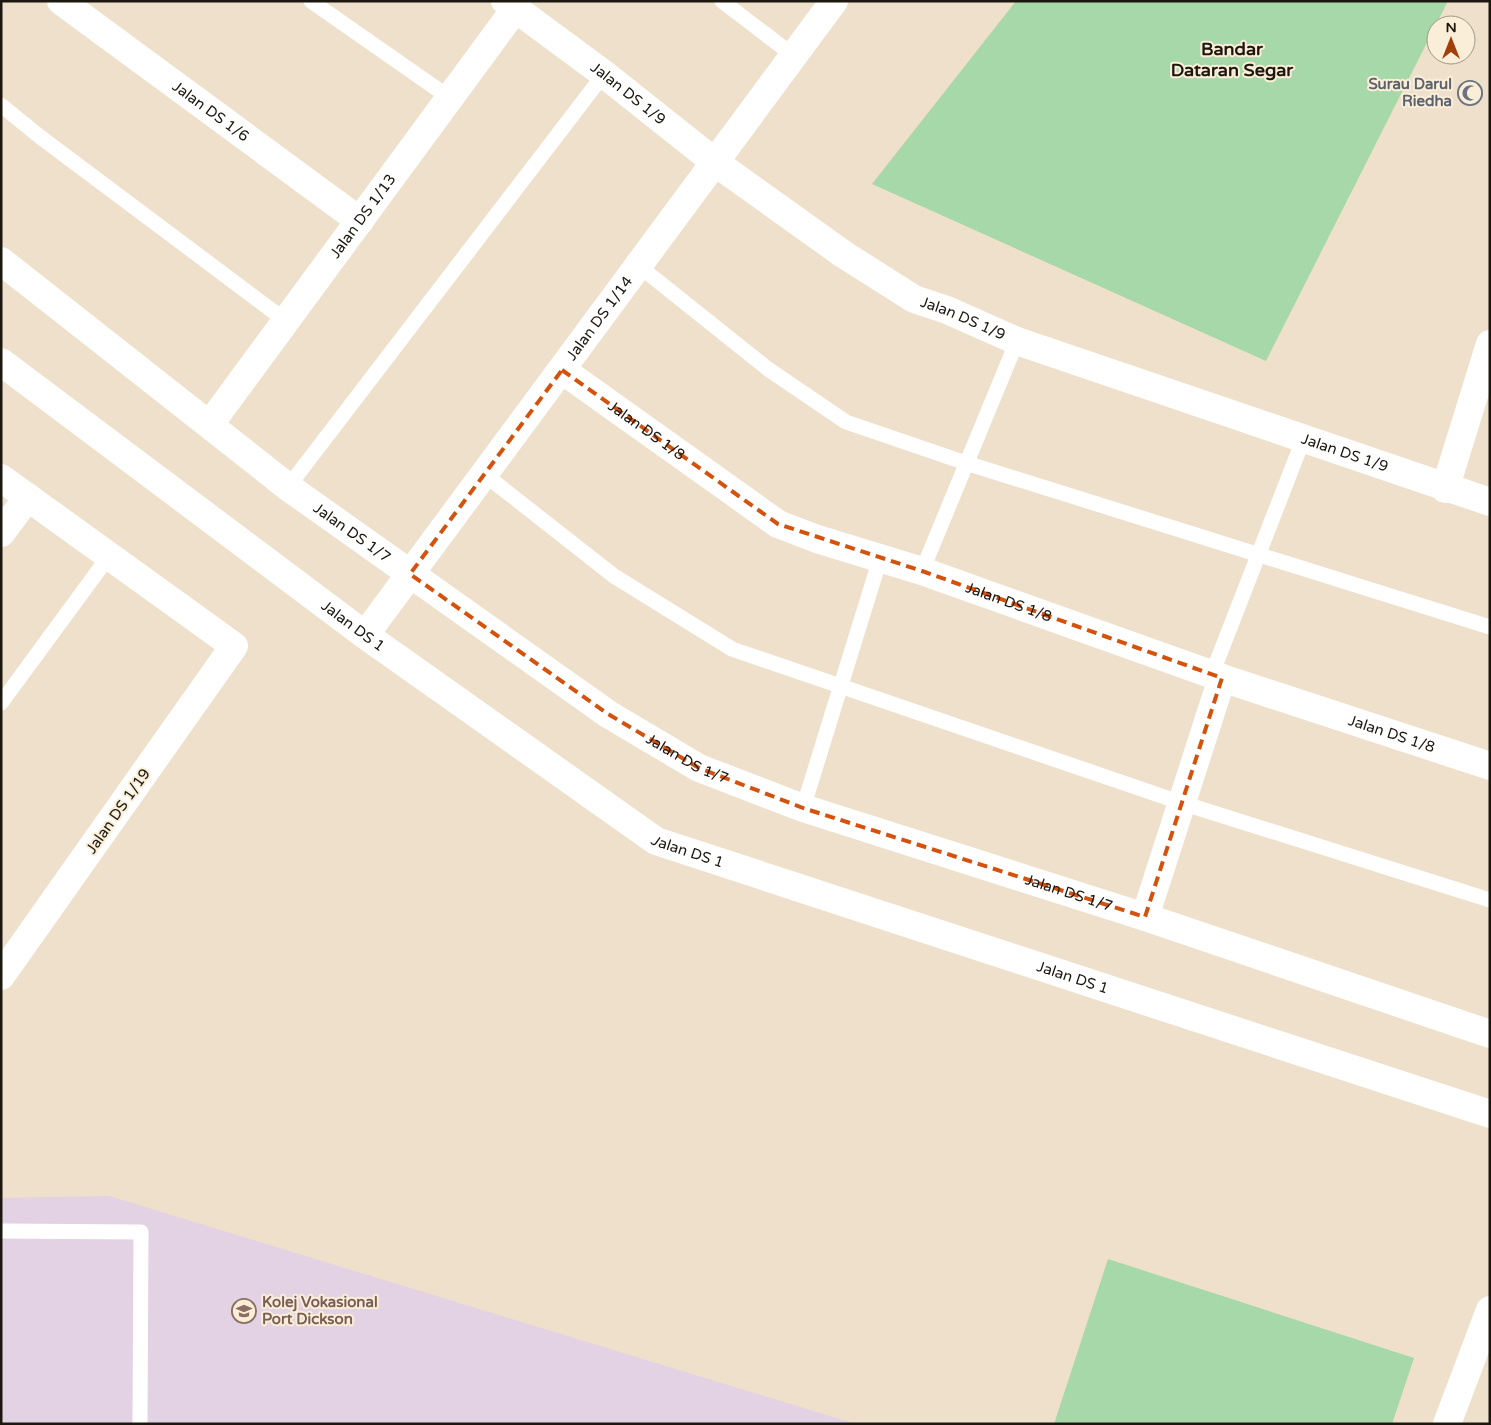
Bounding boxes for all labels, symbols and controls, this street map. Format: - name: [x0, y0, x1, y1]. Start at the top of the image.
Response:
- north arrow: [1426, 15, 1476, 65]
- text: N: [1445, 19, 1457, 36]
- district label: Bandar Dataran Segar: [1171, 38, 1294, 81]
- street label: Jalan DS 1/9: [587, 58, 669, 129]
- place label: Surau Darul Riedha: [1368, 75, 1452, 110]
- street label: Jalan DS 1/6: [169, 77, 253, 145]
- mosque icon: Surau Darul Riedha: [1457, 80, 1483, 106]
- street label: Jalan DS 1/13: [326, 170, 400, 262]
- street label: Jalan DS 1/14: [562, 273, 636, 364]
- street label: Jalan DS 1/9: [918, 293, 1008, 344]
- street label: Jalan DS 1/8: [605, 397, 689, 464]
- street label: Jalan DS 1/9: [1299, 429, 1391, 476]
- street label: Jalan DS 1/7: [310, 499, 394, 566]
- street label: Jalan DS 1/8: [963, 578, 1054, 626]
- street label: Jalan DS 1: [318, 596, 388, 655]
- street label: Jalan DS 1/8: [1346, 711, 1437, 756]
- street label: Jalan DS 1/7: [643, 730, 731, 787]
- street label: Jalan DS 1/19: [82, 765, 154, 857]
- street label: Jalan DS 1: [648, 831, 726, 872]
- street label: Jalan DS 1/7: [1023, 870, 1115, 915]
- street label: Jalan DS 1: [1034, 957, 1111, 998]
- place label: Kolej Vokasional Port Dickson: [262, 1293, 378, 1328]
- school or university icon: Kolej Vokasional Port Dickson: [231, 1298, 257, 1324]

